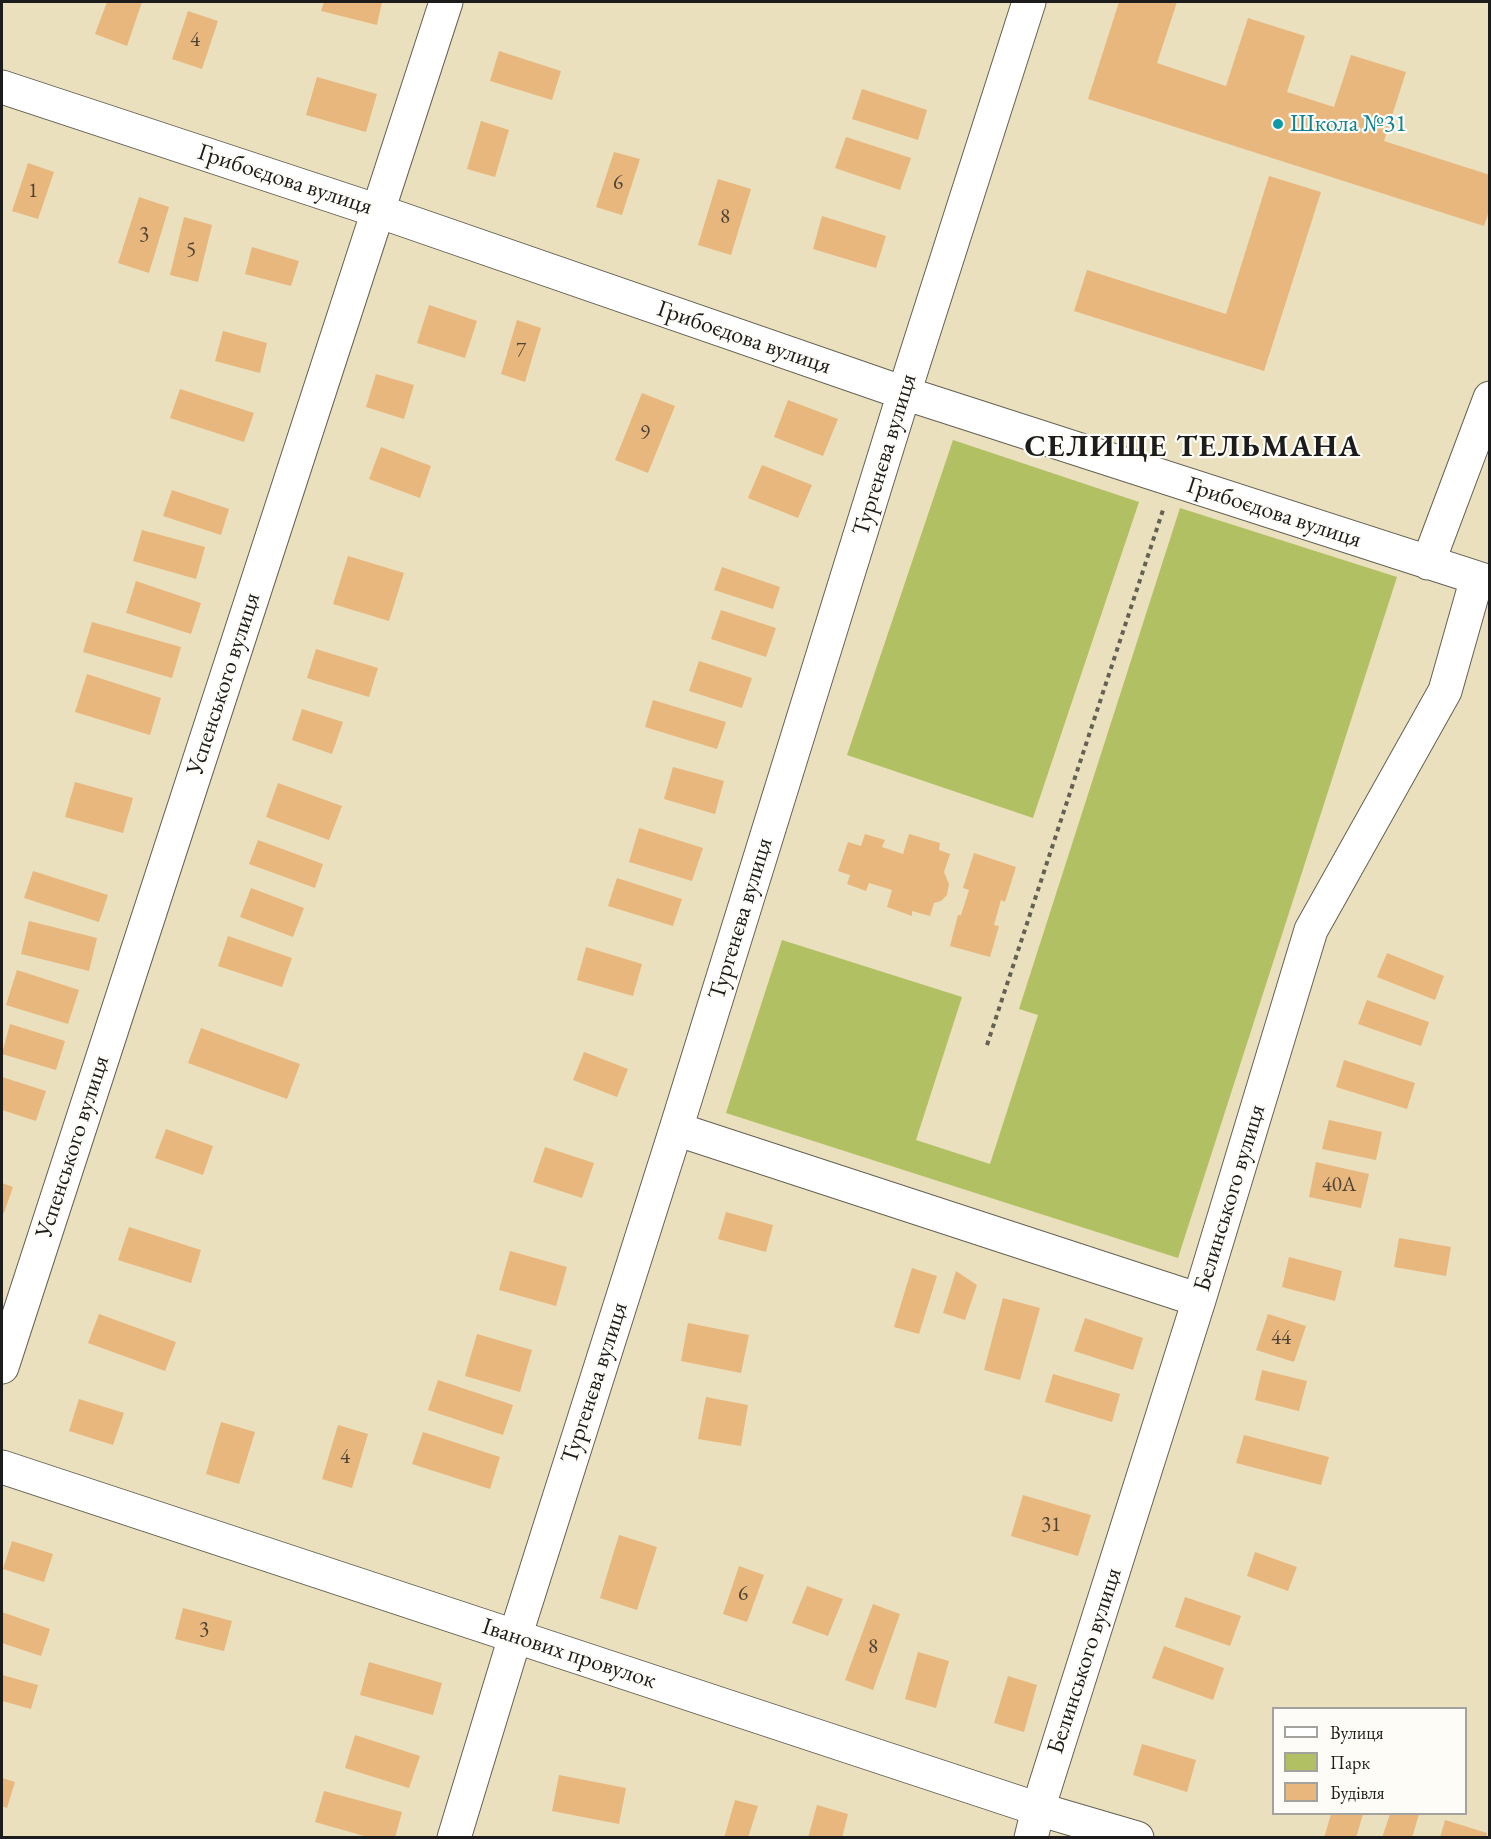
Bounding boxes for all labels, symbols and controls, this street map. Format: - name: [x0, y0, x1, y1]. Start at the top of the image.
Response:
- house number: 4: [190, 27, 200, 53]
- place label: Школа №31: [1290, 110, 1407, 138]
- marker: Школа №31: [1271, 117, 1285, 131]
- street label: Грибоєдова вулиця: [194, 138, 376, 222]
- house number: 6: [613, 170, 623, 196]
- house number: 1: [28, 178, 38, 204]
- house number: 8: [720, 204, 730, 230]
- house number: 3: [139, 222, 149, 248]
- house number: 5: [186, 237, 196, 263]
- street label: Грибоєдова вулиця: [653, 295, 835, 381]
- house number: 7: [516, 338, 526, 364]
- street label: Тургенєва вулиця: [847, 370, 923, 540]
- house number: 9: [640, 420, 650, 446]
- district label: СЕЛИЩЕ ТЕЛЬМАНА: [1024, 430, 1362, 466]
- street label: Грибоєдова вулиця: [1183, 471, 1365, 555]
- street label: Успенського вулиця: [181, 589, 267, 779]
- street label: Тургенєва вулиця: [703, 834, 779, 1004]
- street label: Успенського вулиця: [30, 1052, 116, 1242]
- street label: Белинського вулиця: [1188, 1101, 1272, 1295]
- house number: 40А: [1322, 1172, 1356, 1198]
- street label: Тургенєва вулиця: [555, 1299, 635, 1467]
- house number: 44: [1271, 1325, 1291, 1351]
- house number: 4: [340, 1444, 350, 1470]
- house number: 31: [1041, 1512, 1061, 1538]
- street label: Белинського вулиця: [1041, 1564, 1129, 1758]
- house number: 6: [738, 1581, 748, 1607]
- street label: Іванових провулок: [478, 1612, 660, 1696]
- house number: 3: [199, 1617, 209, 1643]
- house number: 8: [868, 1634, 878, 1660]
- legend: [1272, 1707, 1467, 1815]
- text: Вулиця: [1330, 1721, 1383, 1744]
- text: Парк: [1330, 1751, 1370, 1774]
- text: Будівля: [1330, 1781, 1385, 1804]

